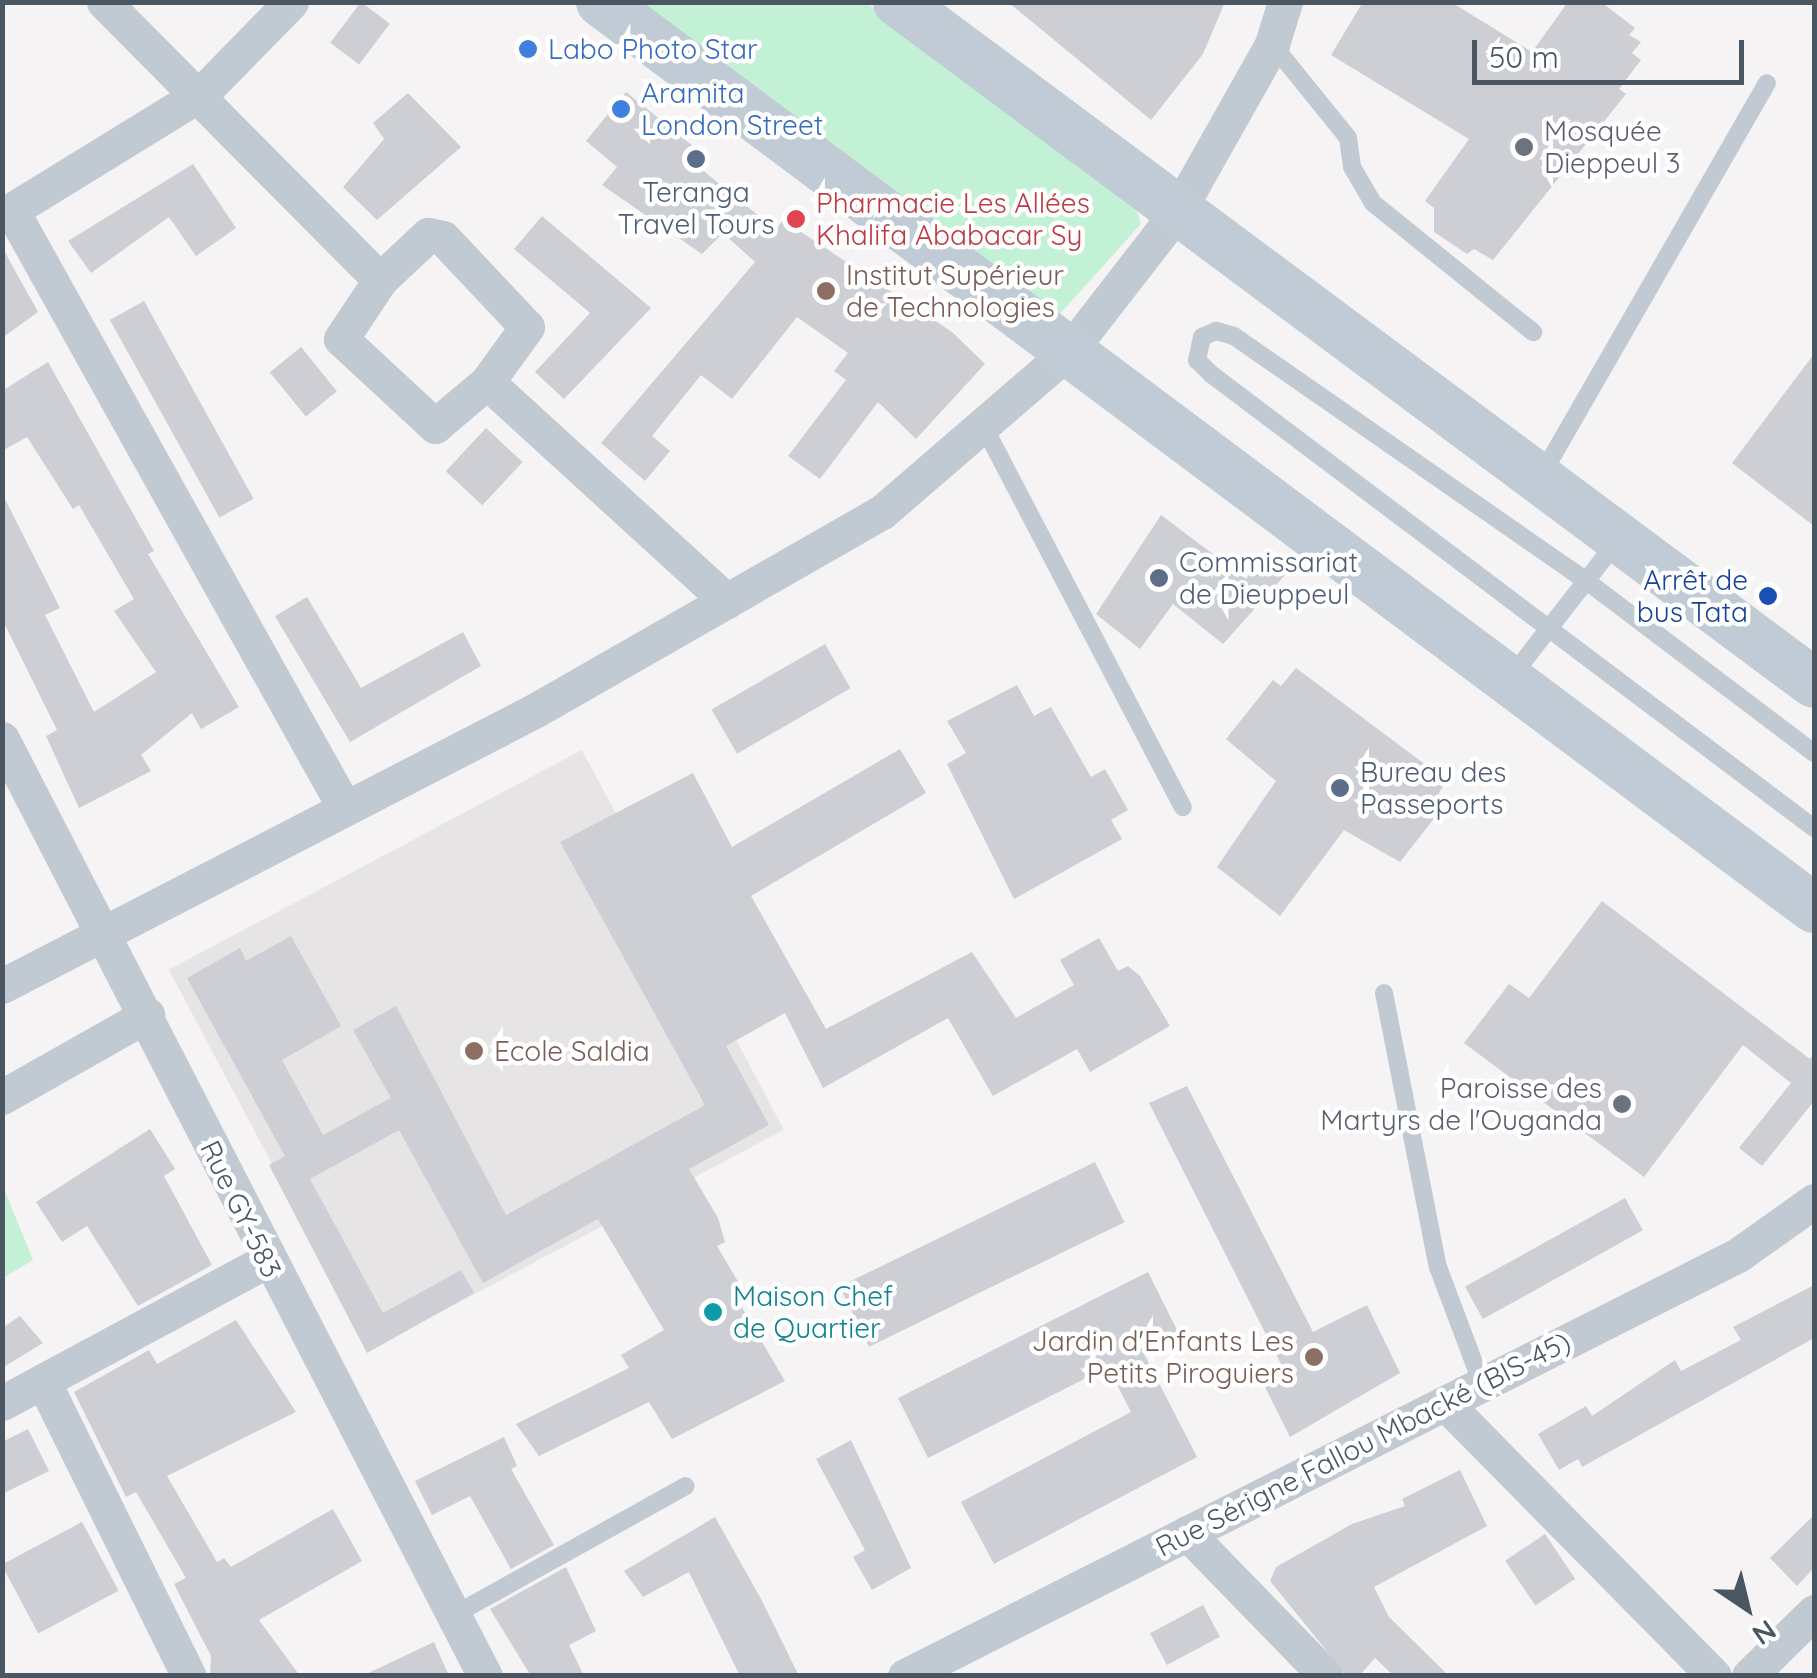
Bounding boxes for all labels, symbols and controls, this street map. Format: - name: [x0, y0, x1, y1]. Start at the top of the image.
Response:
- scale bar: [1477, 20, 1750, 82]
- place label: Labo Photo Star: [548, 32, 758, 66]
- marker: Labo Photo Star: [517, 38, 539, 60]
- text: 50 m: [1489, 38, 1559, 76]
- place label: Aramita London Street: [641, 76, 823, 142]
- marker: Aramita London Street: [610, 98, 632, 120]
- place label: Mosquée Dieppeul 3: [1544, 114, 1680, 180]
- marker: Mosquée Dieppeul 3: [1513, 136, 1535, 158]
- marker: Teranga Travel Tours: [685, 148, 707, 170]
- place label: Teranga Travel Tours: [617, 175, 775, 241]
- place label: Pharmacie Les Allées Khalifa Ababacar Sy: [816, 186, 1090, 252]
- marker: Pharmacie Les Allées Khalifa Ababacar Sy: [785, 208, 807, 230]
- place label: Institut Supérieur de Technologies: [846, 258, 1064, 324]
- marker: Institut Supérieur de Technologies: [815, 280, 837, 302]
- place label: Commissariat de Dieuppeul: [1179, 545, 1358, 611]
- place label: Arrêt de bus Tata: [1637, 563, 1748, 629]
- marker: Commissariat de Dieuppeul: [1148, 567, 1170, 589]
- marker: Arrêt de bus Tata: [1757, 585, 1779, 607]
- place label: Bureau des Passeports: [1360, 755, 1506, 821]
- marker: Bureau des Passeports: [1329, 777, 1351, 799]
- place label: Ecole Saldia: [494, 1034, 650, 1068]
- marker: Ecole Saldia: [463, 1040, 485, 1062]
- place label: Paroisse des Martyrs de l'Ouganda: [1320, 1071, 1602, 1137]
- marker: Paroisse des Martyrs de l'Ouganda: [1611, 1093, 1633, 1115]
- street label: Rue GY-583: [193, 1135, 289, 1283]
- place label: Maison Chef de Quartier: [733, 1279, 893, 1345]
- marker: Maison Chef de Quartier: [702, 1301, 724, 1323]
- place label: Jardin d'Enfants Les Petits Piroguiers: [1032, 1324, 1294, 1390]
- street label: Rue Sérigne Fallou Mbacké (BIS-45): [1150, 1324, 1576, 1564]
- marker: Jardin d'Enfants Les Petits Piroguiers: [1303, 1346, 1325, 1368]
- north arrow: [1697, 1558, 1797, 1658]
- text: N: [1746, 1613, 1783, 1653]

